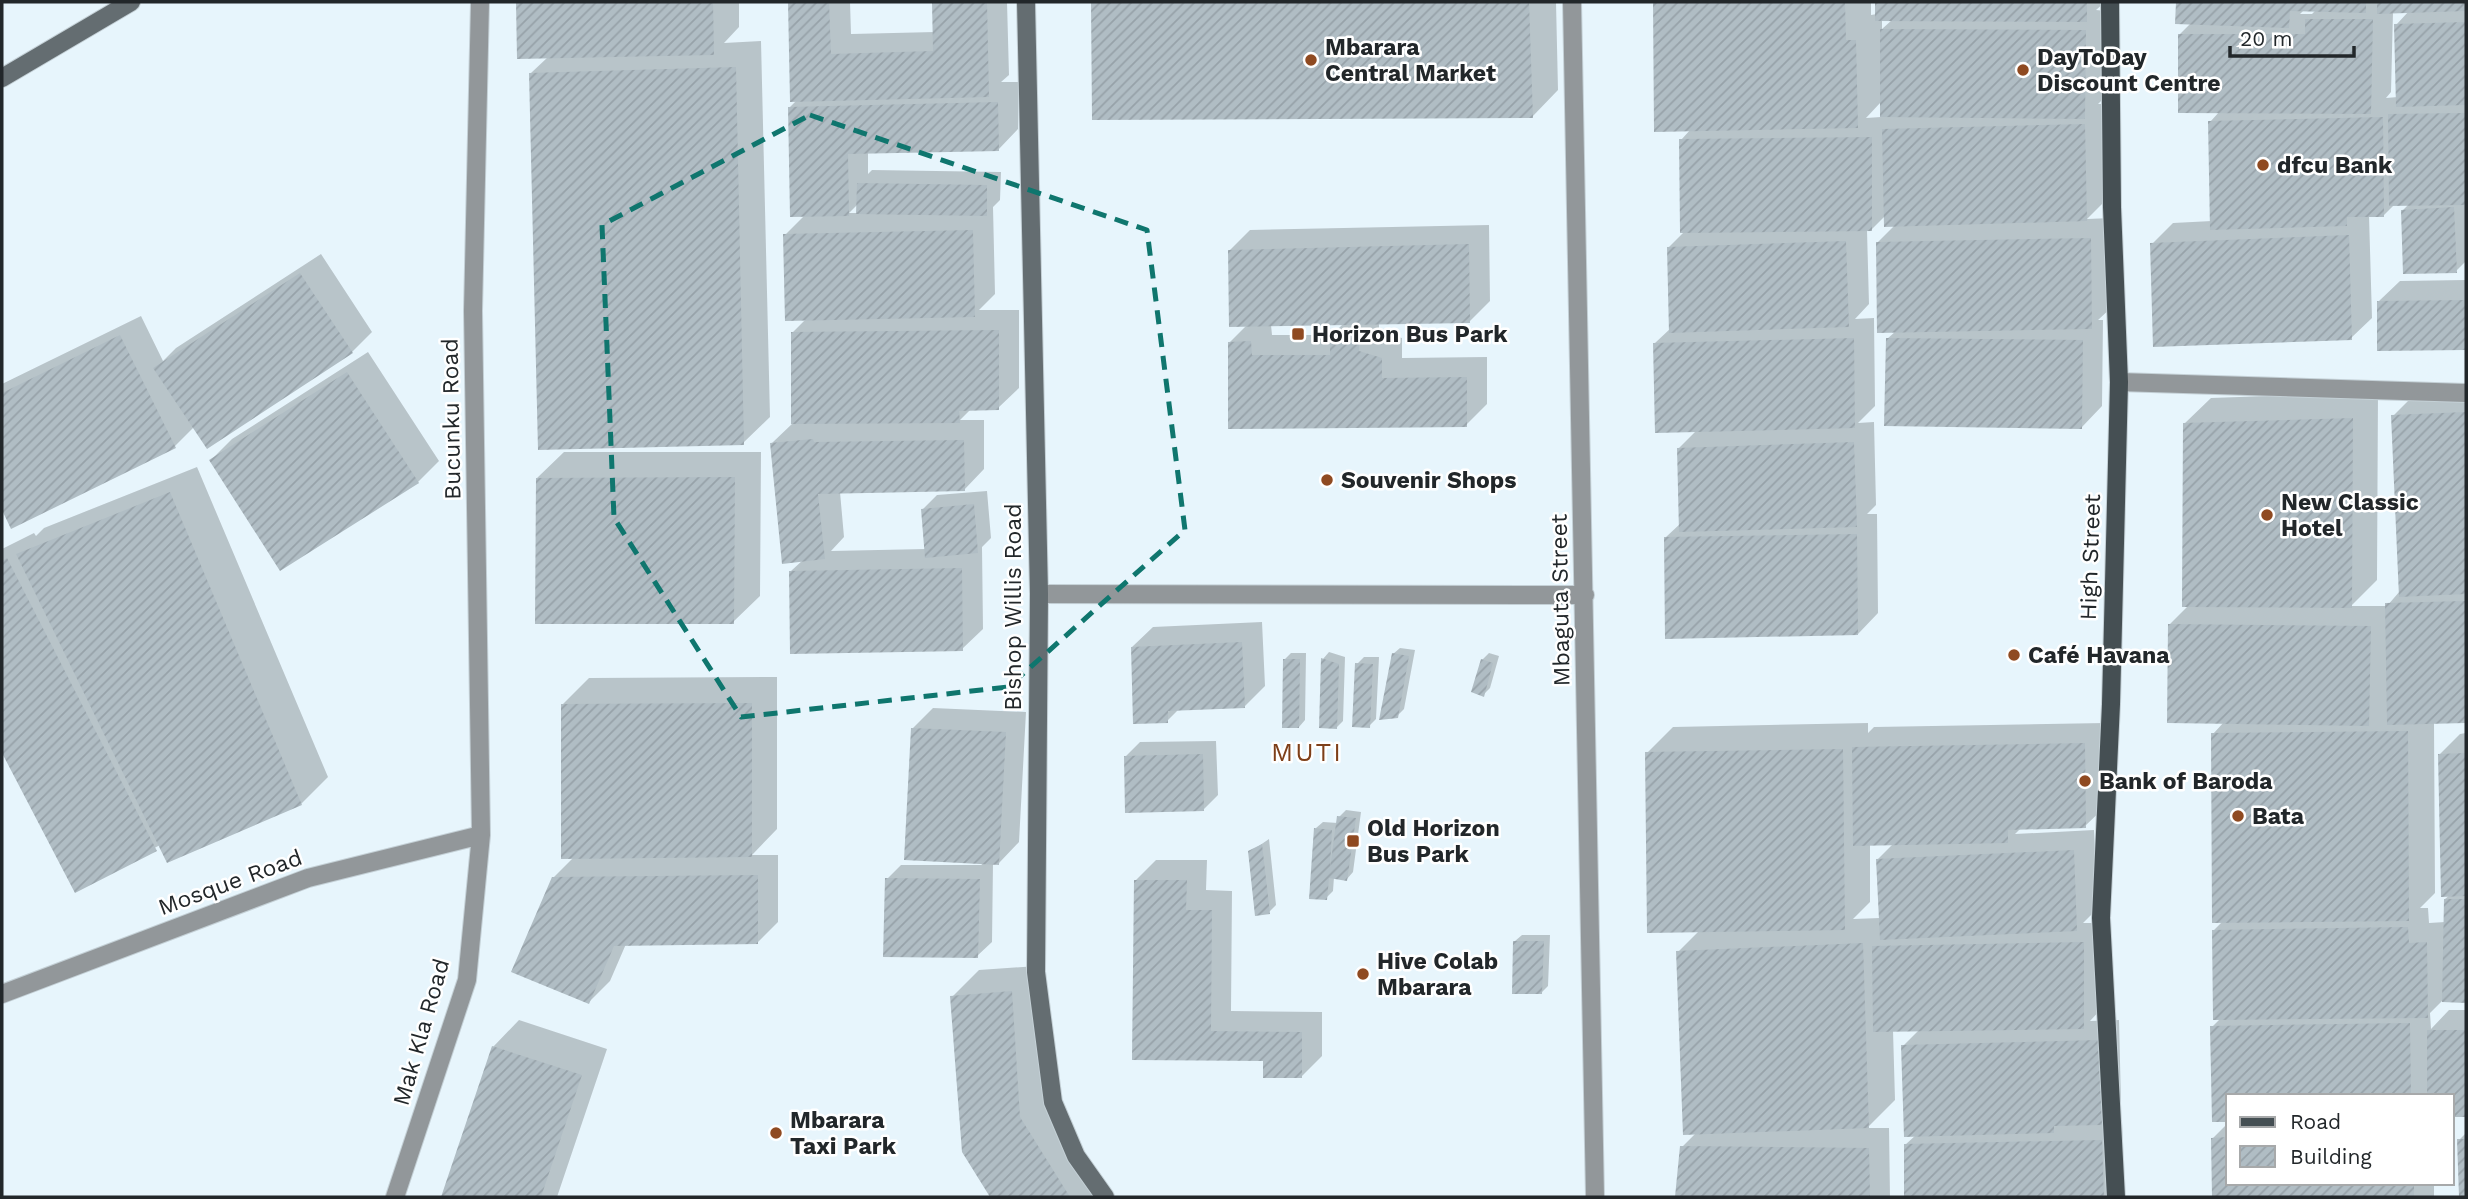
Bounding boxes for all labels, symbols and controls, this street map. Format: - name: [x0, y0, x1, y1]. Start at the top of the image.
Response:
- scale bar: [2230, 14, 2354, 58]
- text: 20 m: [2240, 26, 2292, 51]
- place label: Mbarara Central Market: [1325, 34, 1496, 87]
- place label: DayToDay Discount Centre: [2037, 44, 2221, 97]
- marker: Mbarara Central Market: [1303, 52, 1319, 68]
- marker: DayToDay Discount Centre: [2015, 62, 2031, 78]
- place label: dfcu Bank: [2277, 152, 2393, 179]
- marker: dfcu Bank: [2255, 157, 2271, 173]
- place label: Horizon Bus Park: [1312, 321, 1508, 348]
- marker: Horizon Bus Park: [1290, 326, 1306, 342]
- street label: Bucunku Road: [437, 338, 466, 500]
- place label: Souvenir Shops: [1341, 467, 1517, 494]
- marker: Souvenir Shops: [1319, 472, 1335, 488]
- place label: New Classic Hotel: [2281, 489, 2419, 542]
- street label: High Street: [2075, 493, 2106, 621]
- street label: Bishop Willis Road: [1000, 503, 1027, 711]
- marker: New Classic Hotel: [2259, 507, 2275, 523]
- street label: Mbaguta Street: [1545, 513, 1576, 687]
- place label: Café Havana: [2028, 642, 2170, 669]
- marker: Café Havana: [2006, 647, 2022, 663]
- district label: MUTI: [1271, 737, 1343, 767]
- place label: Bank of Baroda: [2099, 768, 2273, 795]
- marker: Bank of Baroda: [2077, 773, 2093, 789]
- place label: Bata: [2252, 803, 2305, 830]
- marker: Bata: [2230, 808, 2246, 824]
- place label: Old Horizon Bus Park: [1367, 815, 1500, 868]
- marker: Old Horizon Bus Park: [1345, 833, 1361, 849]
- street label: Mosque Road: [154, 844, 306, 921]
- place label: Hive Colab Mbarara: [1377, 948, 1498, 1001]
- street label: Mak Kla Road: [388, 956, 455, 1109]
- marker: Hive Colab Mbarara: [1355, 966, 1371, 982]
- legend: [2226, 1094, 2454, 1185]
- place label: Mbarara Taxi Park: [790, 1107, 897, 1160]
- text: Road: [2290, 1109, 2341, 1134]
- marker: Mbarara Taxi Park: [768, 1125, 784, 1141]
- text: Building: [2290, 1144, 2372, 1169]

